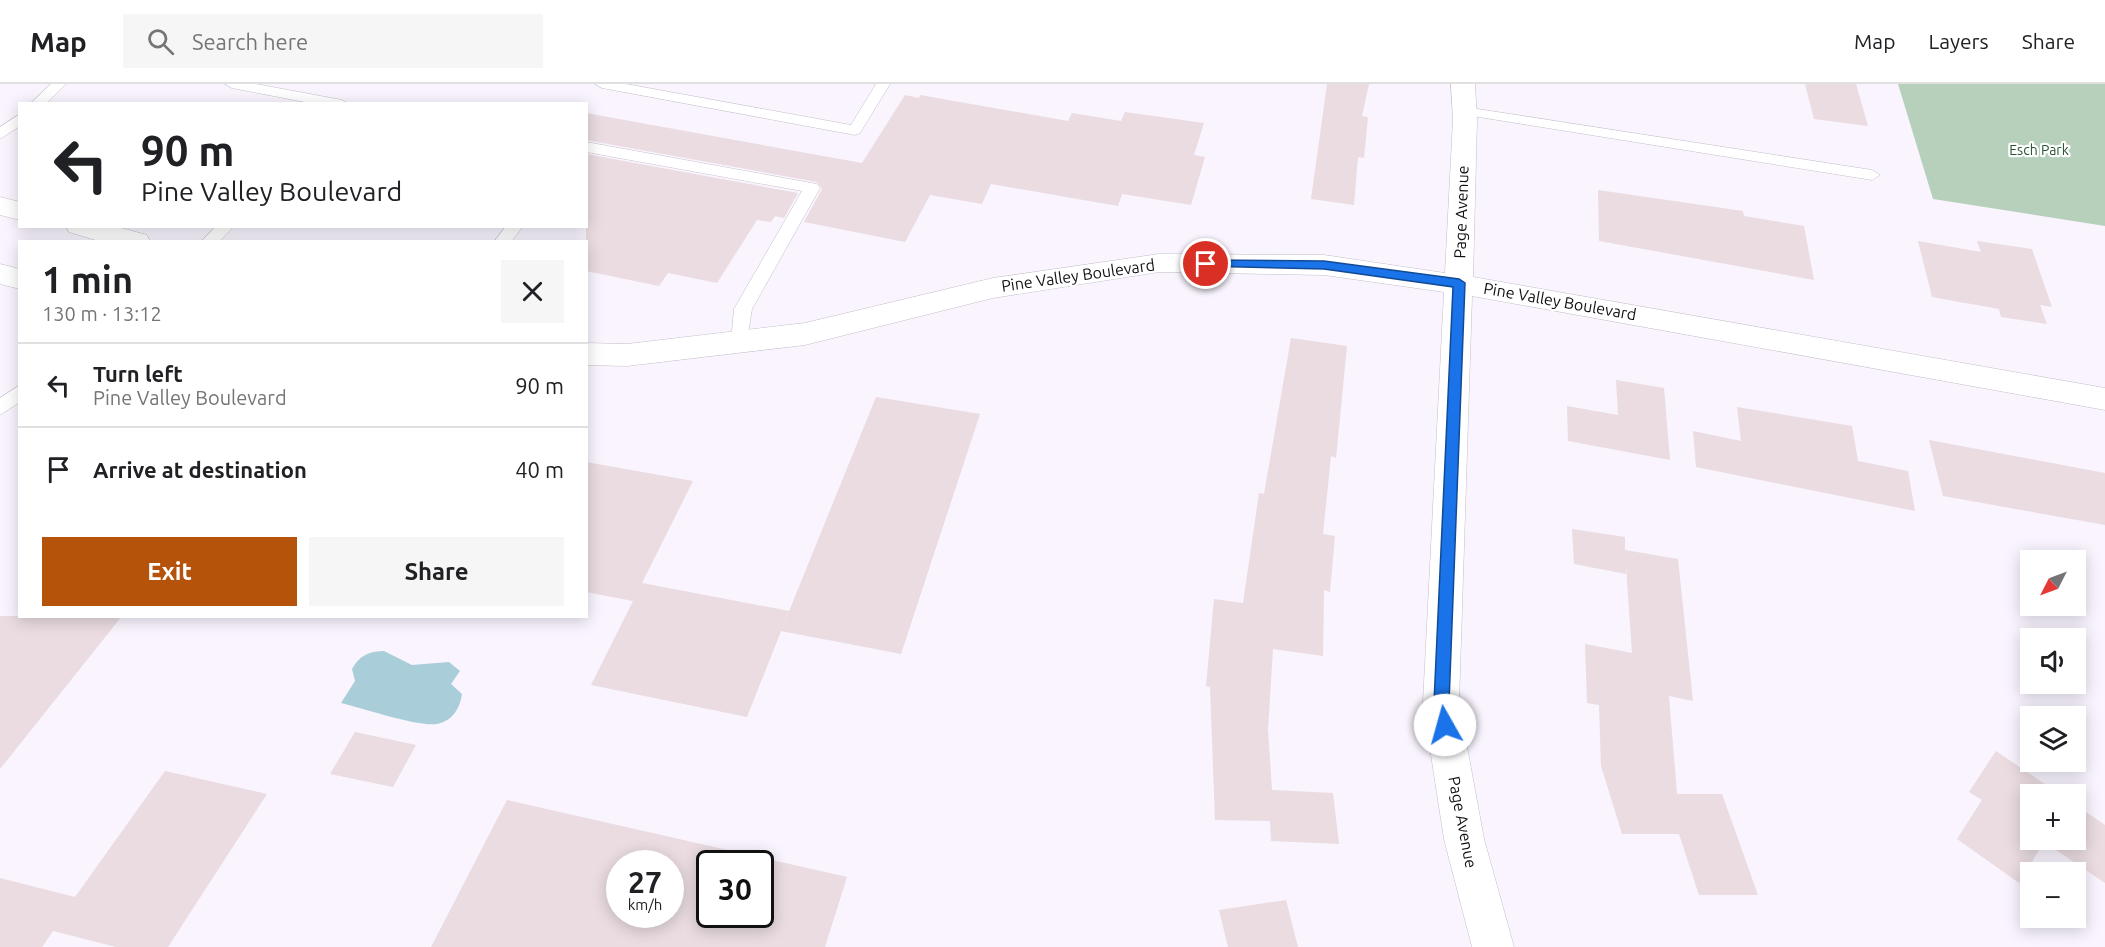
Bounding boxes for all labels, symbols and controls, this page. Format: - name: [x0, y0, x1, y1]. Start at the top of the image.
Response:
- search box: [123, 14, 543, 68]
- icon: search: [144, 25, 177, 58]
- text: Map: [30, 26, 87, 57]
- text: Search here: [192, 29, 308, 54]
- text: Map: [1854, 29, 1895, 53]
- text: Layers: [1928, 29, 1989, 53]
- text: Share: [2022, 29, 2075, 53]
- icon: left: [42, 126, 120, 204]
- text: 90 m: [141, 127, 235, 174]
- park label: Esch Park: [2009, 142, 2069, 158]
- street label: Page Avenue: [1450, 165, 1472, 259]
- text: Pine Valley Boulevard: [141, 176, 402, 206]
- pin: [1180, 238, 1231, 289]
- icon: arrive: [1189, 247, 1222, 280]
- street label: Pine Valley Boulevard: [1000, 255, 1156, 295]
- text: 1 min: [42, 259, 133, 300]
- button: close: [501, 260, 564, 323]
- street label: Pine Valley Boulevard: [1482, 279, 1638, 323]
- text: 130 m · 13:12: [42, 302, 162, 325]
- text: Turn left: [93, 361, 183, 386]
- icon: left: [42, 369, 75, 402]
- text: 90 m: [515, 373, 564, 398]
- text: Pine Valley Boulevard: [93, 386, 287, 409]
- icon: arrive: [42, 453, 75, 486]
- text: Arrive at destination: [93, 457, 307, 482]
- text: 40 m: [515, 457, 564, 482]
- button: Exit: [42, 537, 297, 606]
- button: Share: [309, 537, 564, 606]
- north arrow: [2020, 550, 2086, 616]
- map controls: [2020, 550, 2086, 928]
- button: sound: [2020, 628, 2086, 694]
- position arrow: [1413, 693, 1477, 757]
- button: layers: [2020, 706, 2086, 772]
- street label: Page Avenue: [1445, 775, 1481, 869]
- button: +: [2020, 784, 2086, 850]
- speed limit sign: 30: [696, 850, 774, 928]
- button: −: [2020, 862, 2086, 928]
- text: 27: [628, 865, 662, 899]
- text: km/h: [628, 896, 662, 913]

